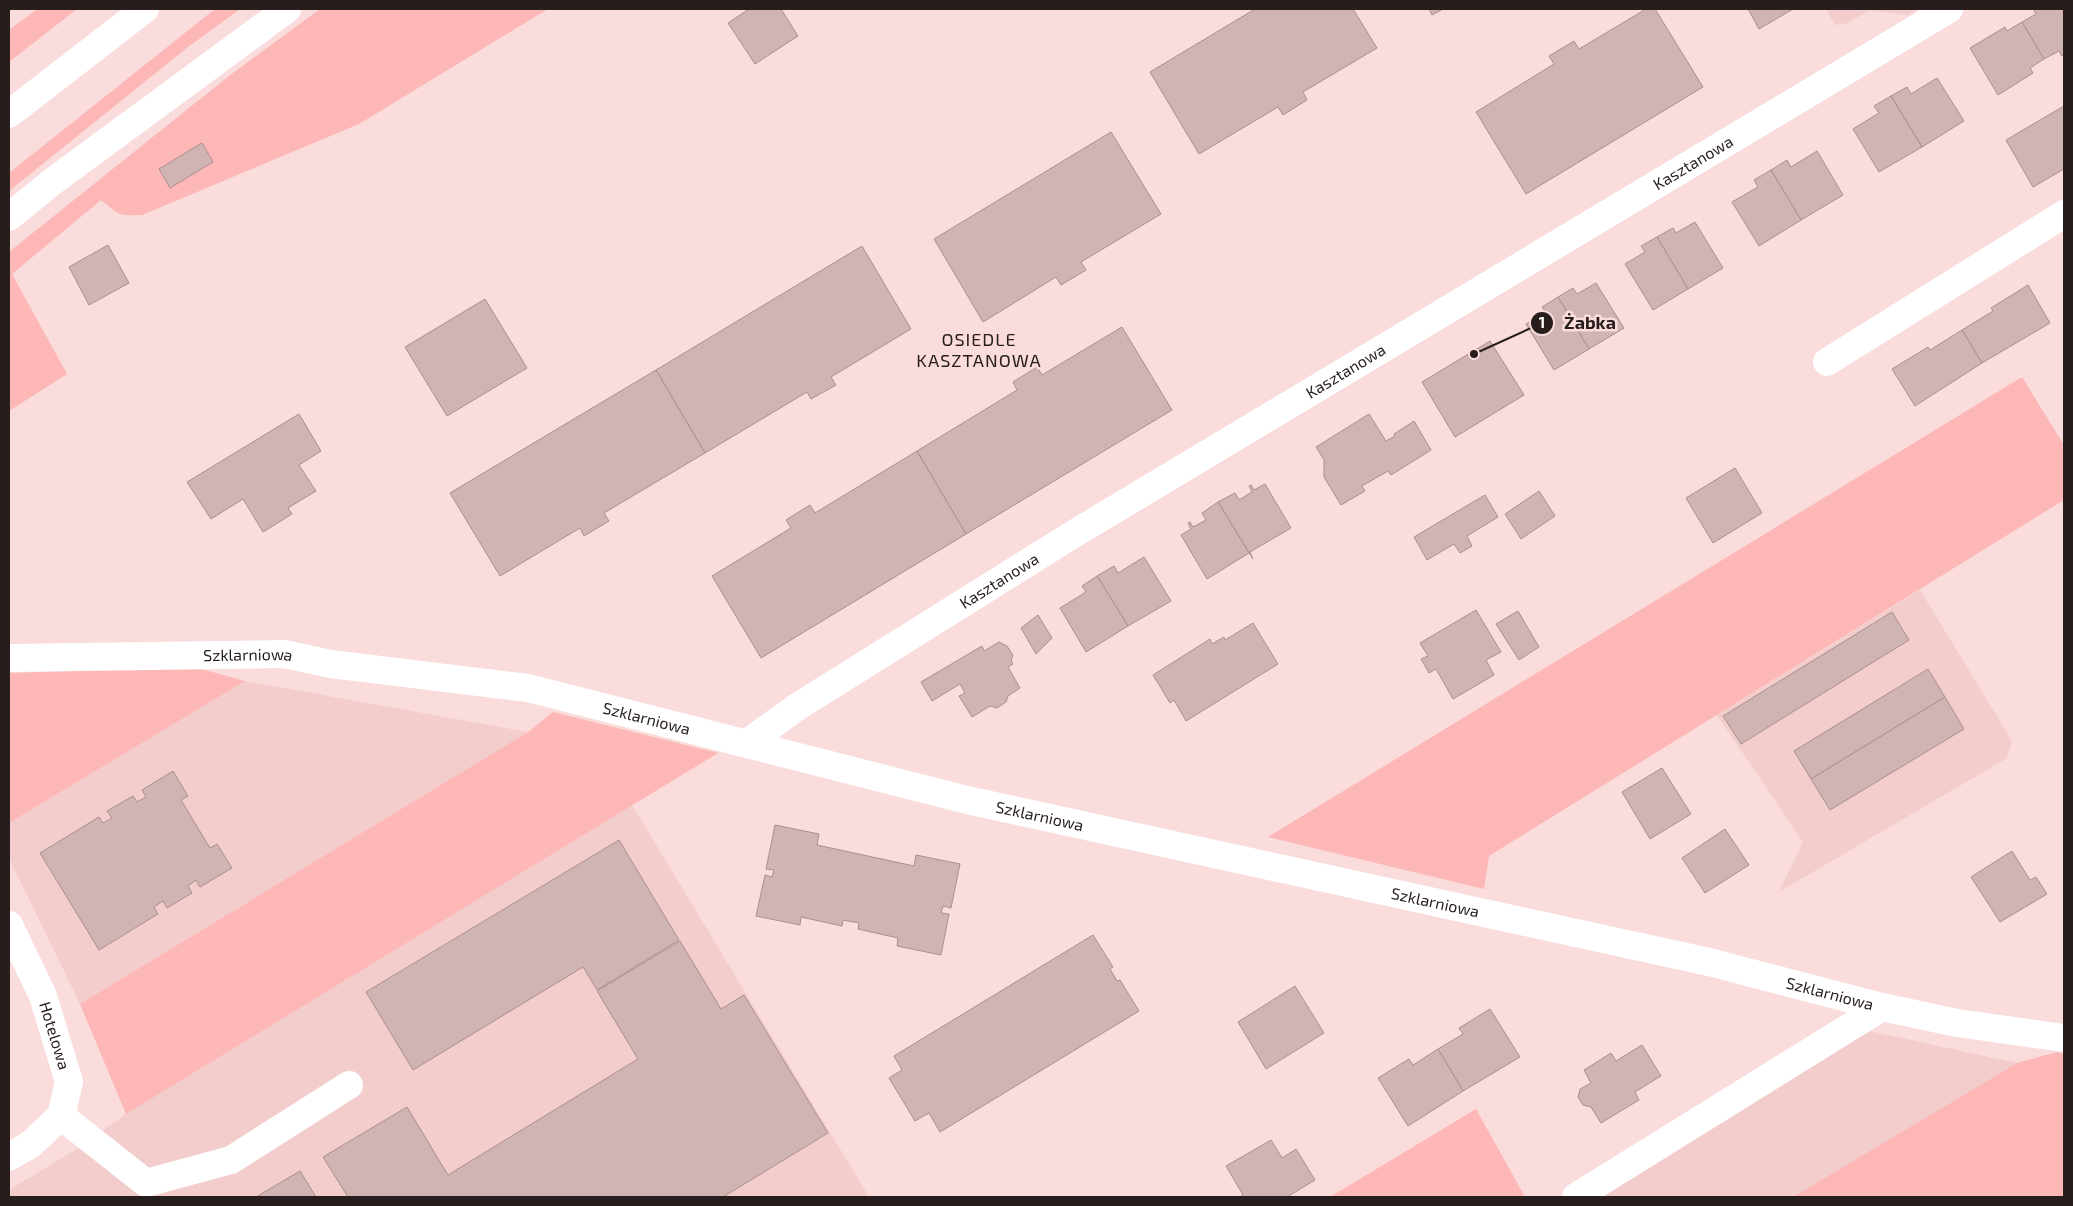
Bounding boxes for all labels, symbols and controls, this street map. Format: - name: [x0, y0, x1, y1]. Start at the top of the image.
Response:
- street label: Kasztanowa: [1649, 131, 1736, 193]
- callout: Żabka: [1529, 306, 1626, 339]
- text: Żabka: [1564, 311, 1616, 333]
- text: 1: [1539, 313, 1545, 331]
- district label: OSIEDLE KASZTANOWA: [916, 328, 1042, 371]
- street label: Kasztanowa: [1302, 339, 1389, 402]
- street label: Kasztanowa: [956, 548, 1042, 612]
- street label: Szklarniowa: [203, 644, 295, 665]
- street label: Szklarniowa: [601, 698, 693, 738]
- street label: Szklarniowa: [994, 797, 1086, 834]
- street label: Szklarniowa: [1390, 883, 1481, 921]
- street label: Szklarniowa: [1784, 972, 1876, 1013]
- street label: Hotelowa: [36, 999, 75, 1072]

